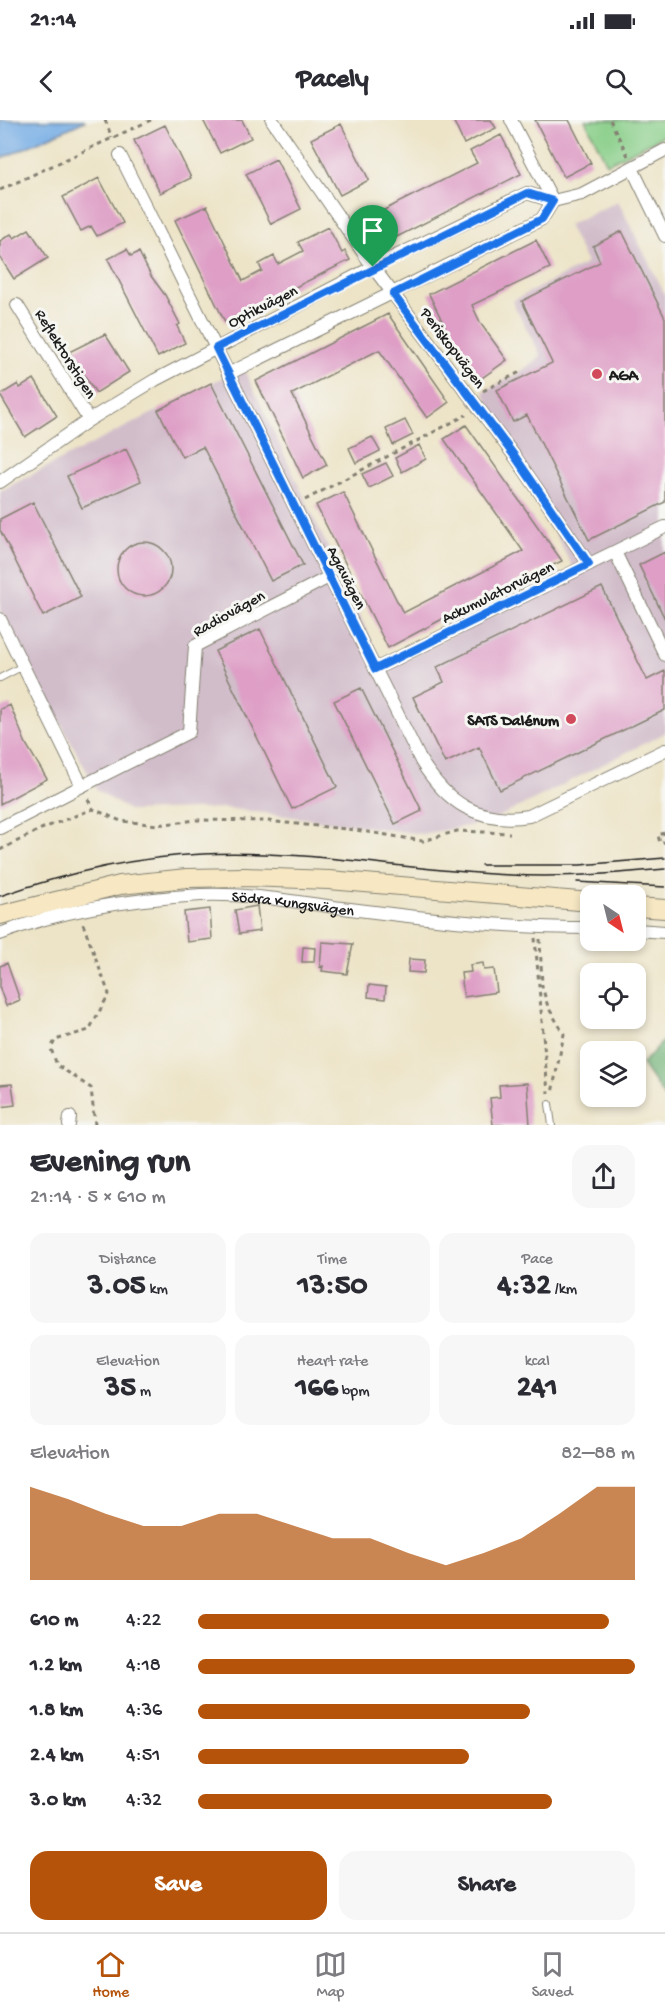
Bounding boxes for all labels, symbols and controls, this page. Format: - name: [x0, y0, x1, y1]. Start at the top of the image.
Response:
- text: 21:14: [30, 8, 76, 34]
- icon: back: [30, 65, 63, 98]
- text: Pacely: [296, 65, 369, 97]
- icon: search: [602, 65, 635, 98]
- pin: [347, 205, 398, 267]
- icon: arrive: [356, 214, 389, 247]
- street label: Optikvägen: [226, 282, 302, 334]
- street label: Periskopvägen: [414, 304, 488, 394]
- street label: Reflektorstigen: [29, 307, 99, 403]
- marker: AGA: [590, 367, 604, 381]
- place label: AGA: [608, 368, 640, 387]
- street label: Agavägen: [321, 544, 369, 614]
- street label: Ackumulatorvägen: [439, 559, 558, 629]
- street label: Radiovägen: [190, 587, 269, 643]
- marker: SATS Dalénum: [564, 712, 578, 726]
- place label: SATS Dalénum: [467, 713, 560, 732]
- north arrow: [580, 885, 646, 951]
- map controls: [580, 885, 646, 1107]
- street label: Södra Kungsvägen: [231, 889, 355, 922]
- button: locate: [580, 963, 646, 1029]
- button: layers: [580, 1041, 646, 1107]
- text: Evening run: [30, 1145, 190, 1183]
- button: share: [572, 1145, 635, 1208]
- text: 21:14 · 5 × 610 m: [30, 1187, 166, 1210]
- text: Distance: [100, 1251, 156, 1270]
- text: Time: [318, 1251, 347, 1270]
- text: Pace: [521, 1251, 553, 1270]
- text: 3.05: [88, 1270, 146, 1305]
- text: 13:50: [298, 1270, 367, 1305]
- text: 4:32: [497, 1270, 551, 1305]
- text: km: [146, 1281, 168, 1300]
- text: /km: [551, 1281, 577, 1300]
- text: Elevation: [96, 1353, 160, 1372]
- text: Heart rate: [297, 1353, 368, 1372]
- text: kcal: [525, 1353, 550, 1372]
- text: 35: [105, 1372, 136, 1407]
- text: 166: [295, 1372, 338, 1407]
- text: 241: [517, 1372, 558, 1407]
- text: m: [136, 1383, 151, 1402]
- text: bpm: [338, 1383, 369, 1402]
- text: Elevation: [30, 1443, 110, 1466]
- text: 82–88 m: [561, 1443, 635, 1466]
- text: 610 m: [30, 1610, 79, 1633]
- text: 4:22: [126, 1610, 161, 1633]
- text: 1.2 km: [30, 1655, 82, 1678]
- text: 4:18: [126, 1655, 161, 1678]
- text: 1.8 km: [30, 1700, 83, 1723]
- text: 4:36: [126, 1700, 162, 1723]
- text: 2.4 km: [30, 1745, 83, 1768]
- text: 4:51: [126, 1745, 160, 1768]
- text: 3.0 km: [30, 1790, 86, 1813]
- text: 4:32: [126, 1790, 162, 1813]
- button: Save: [30, 1851, 327, 1920]
- button: Share: [339, 1851, 635, 1920]
- tab: Home: [92, 1948, 129, 2003]
- tab: Map: [314, 1948, 347, 2003]
- tab: Saved: [532, 1948, 573, 2003]

